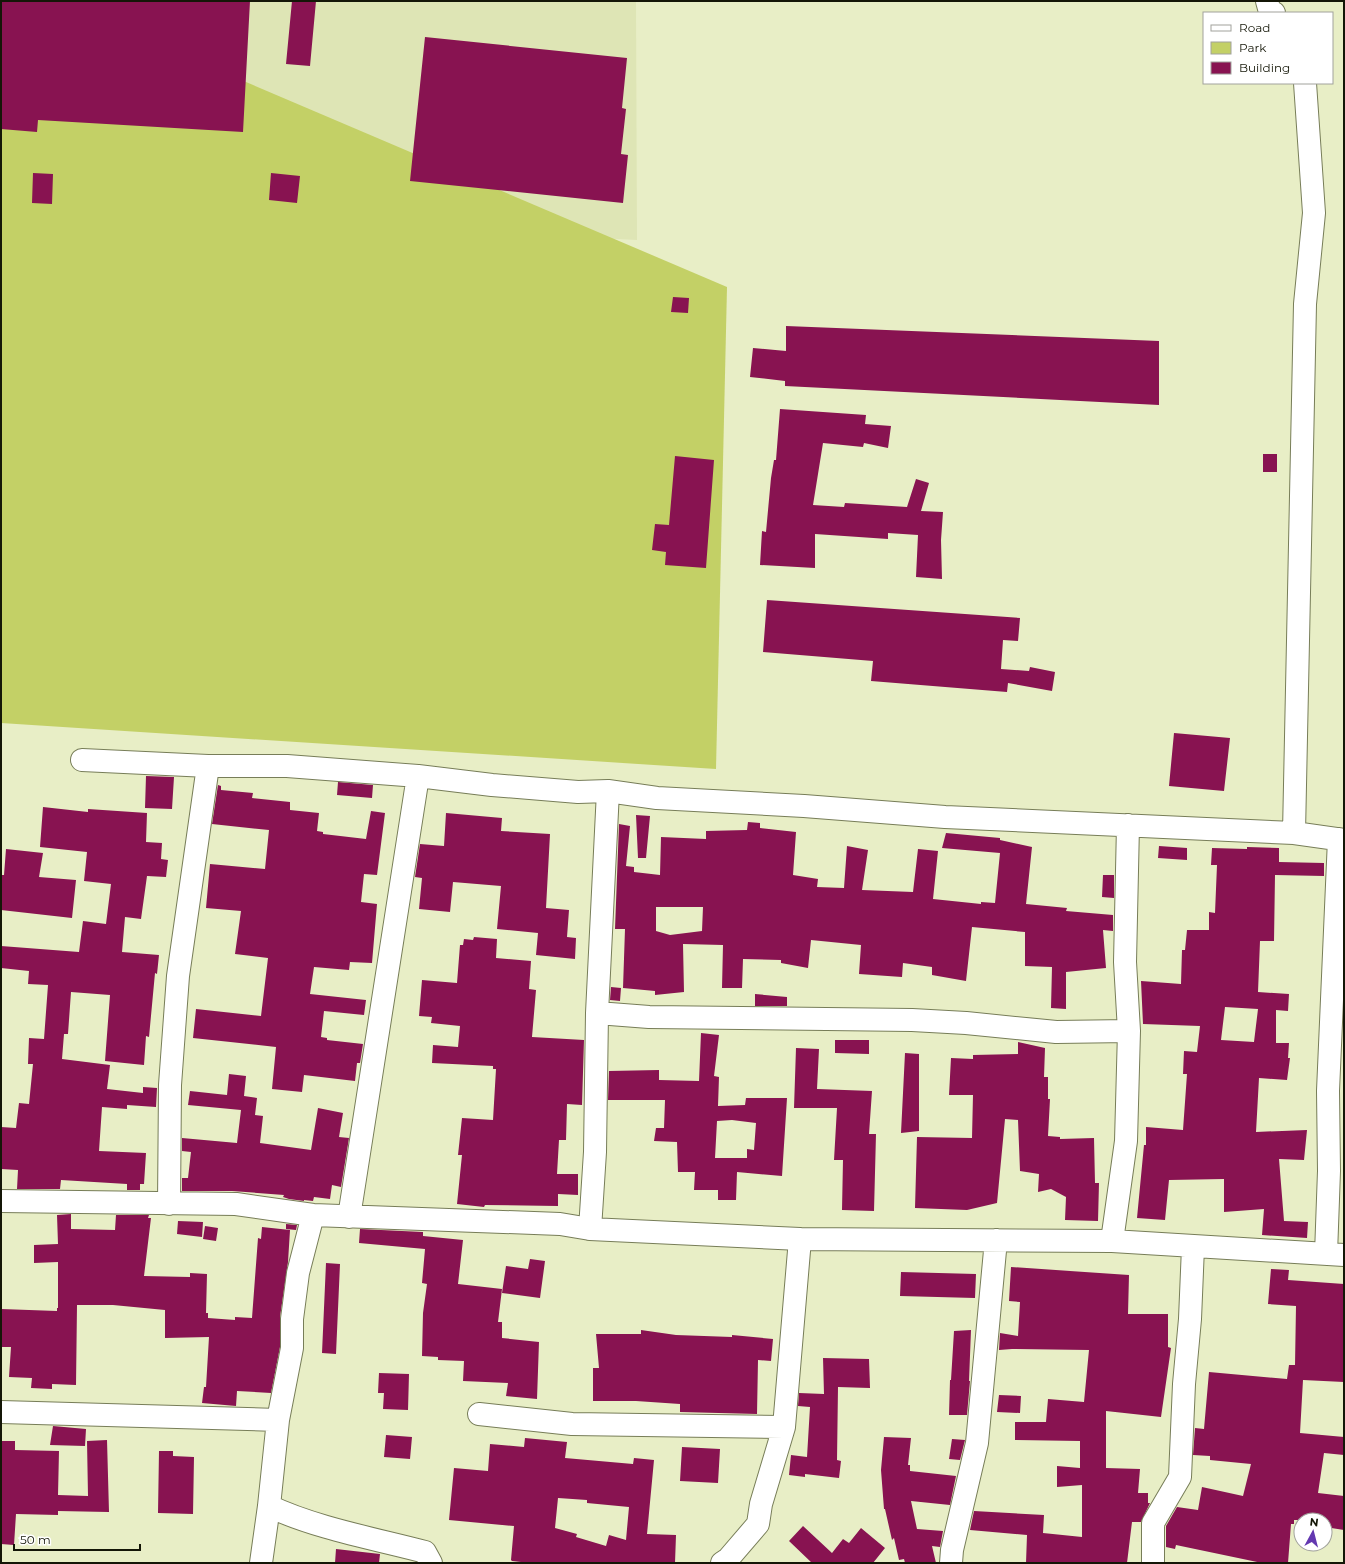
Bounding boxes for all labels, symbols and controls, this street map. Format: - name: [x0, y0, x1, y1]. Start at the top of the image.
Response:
- legend: [1203, 12, 1333, 84]
- text: Road: [1239, 20, 1270, 35]
- text: Park: [1239, 40, 1267, 55]
- text: Building: [1239, 60, 1290, 75]
- north arrow: [1293, 1512, 1333, 1552]
- text: N: [1309, 1515, 1319, 1530]
- scale bar: [14, 1526, 140, 1552]
- text: 50 m: [20, 1532, 51, 1547]

